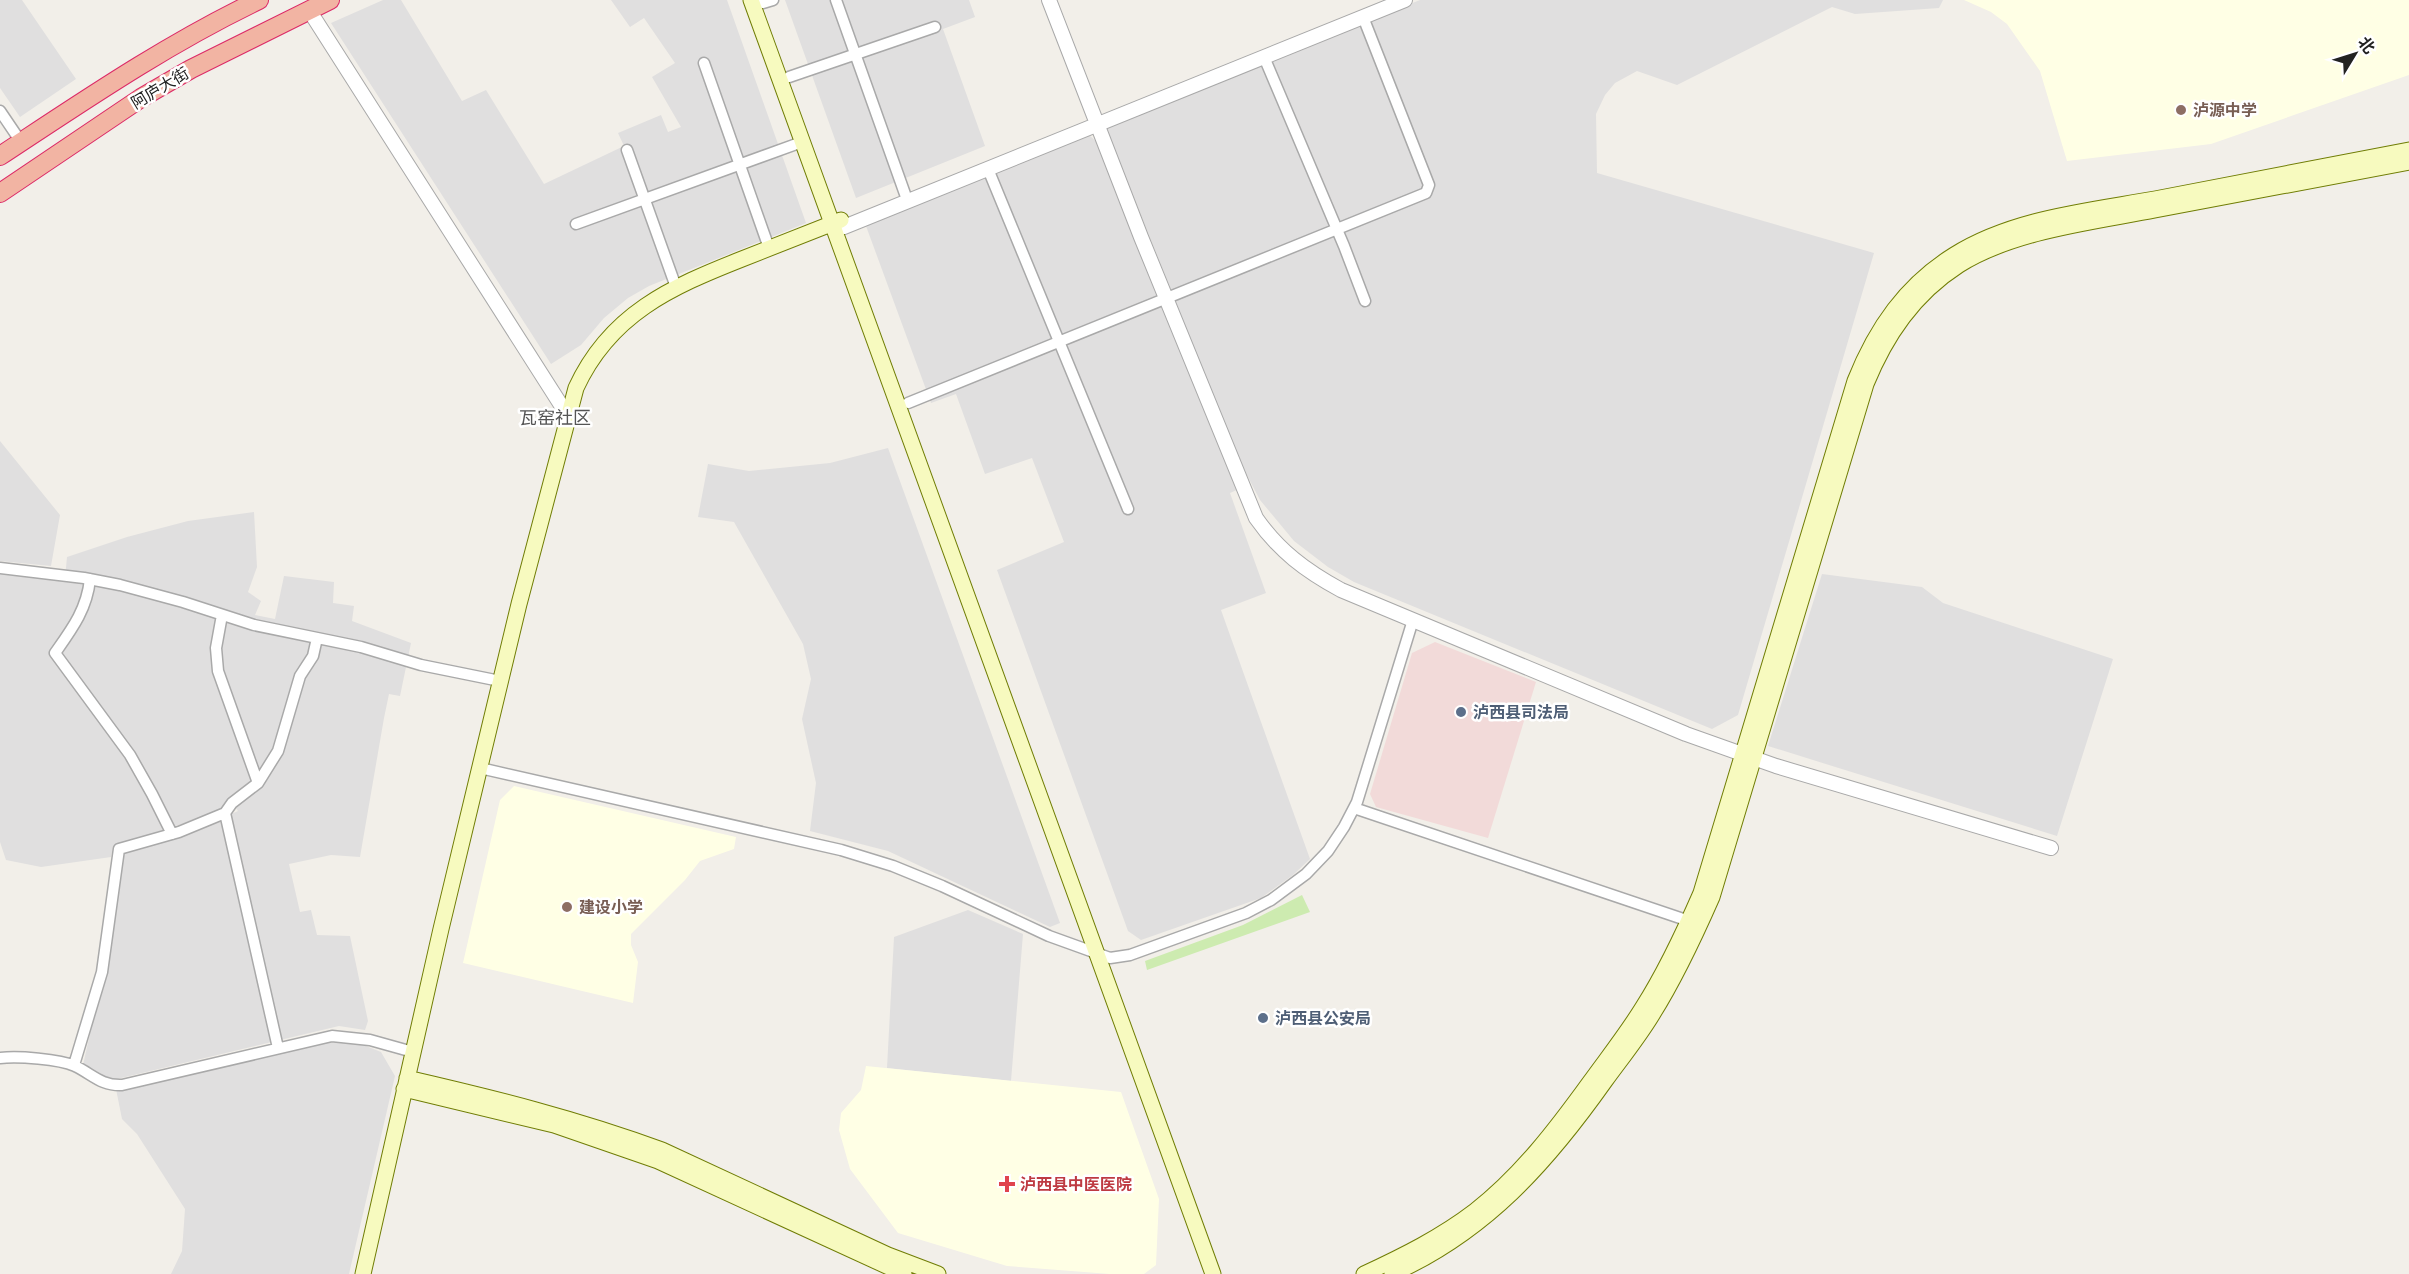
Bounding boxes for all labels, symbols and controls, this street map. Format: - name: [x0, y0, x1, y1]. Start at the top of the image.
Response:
- north arrow: [2325, 24, 2385, 84]
- text: 北: [2354, 33, 2379, 57]
- street label: 阿庐大街: [128, 63, 192, 113]
- place label: 泸源中学: [2193, 101, 2257, 120]
- marker: 泸源中学: [2174, 103, 2188, 117]
- district label: 瓦窑社区: [519, 407, 591, 428]
- place label: 泸西县司法局: [1473, 703, 1569, 722]
- marker: 泸西县司法局: [1454, 705, 1468, 719]
- place label: 建设小学: [579, 898, 643, 917]
- marker: 建设小学: [560, 900, 574, 914]
- place label: 泸西县公安局: [1275, 1009, 1371, 1028]
- marker: 泸西县公安局: [1256, 1011, 1270, 1025]
- marker: 泸西县中医医院: [998, 1175, 1016, 1193]
- place label: 泸西县中医医院: [1020, 1175, 1132, 1194]

